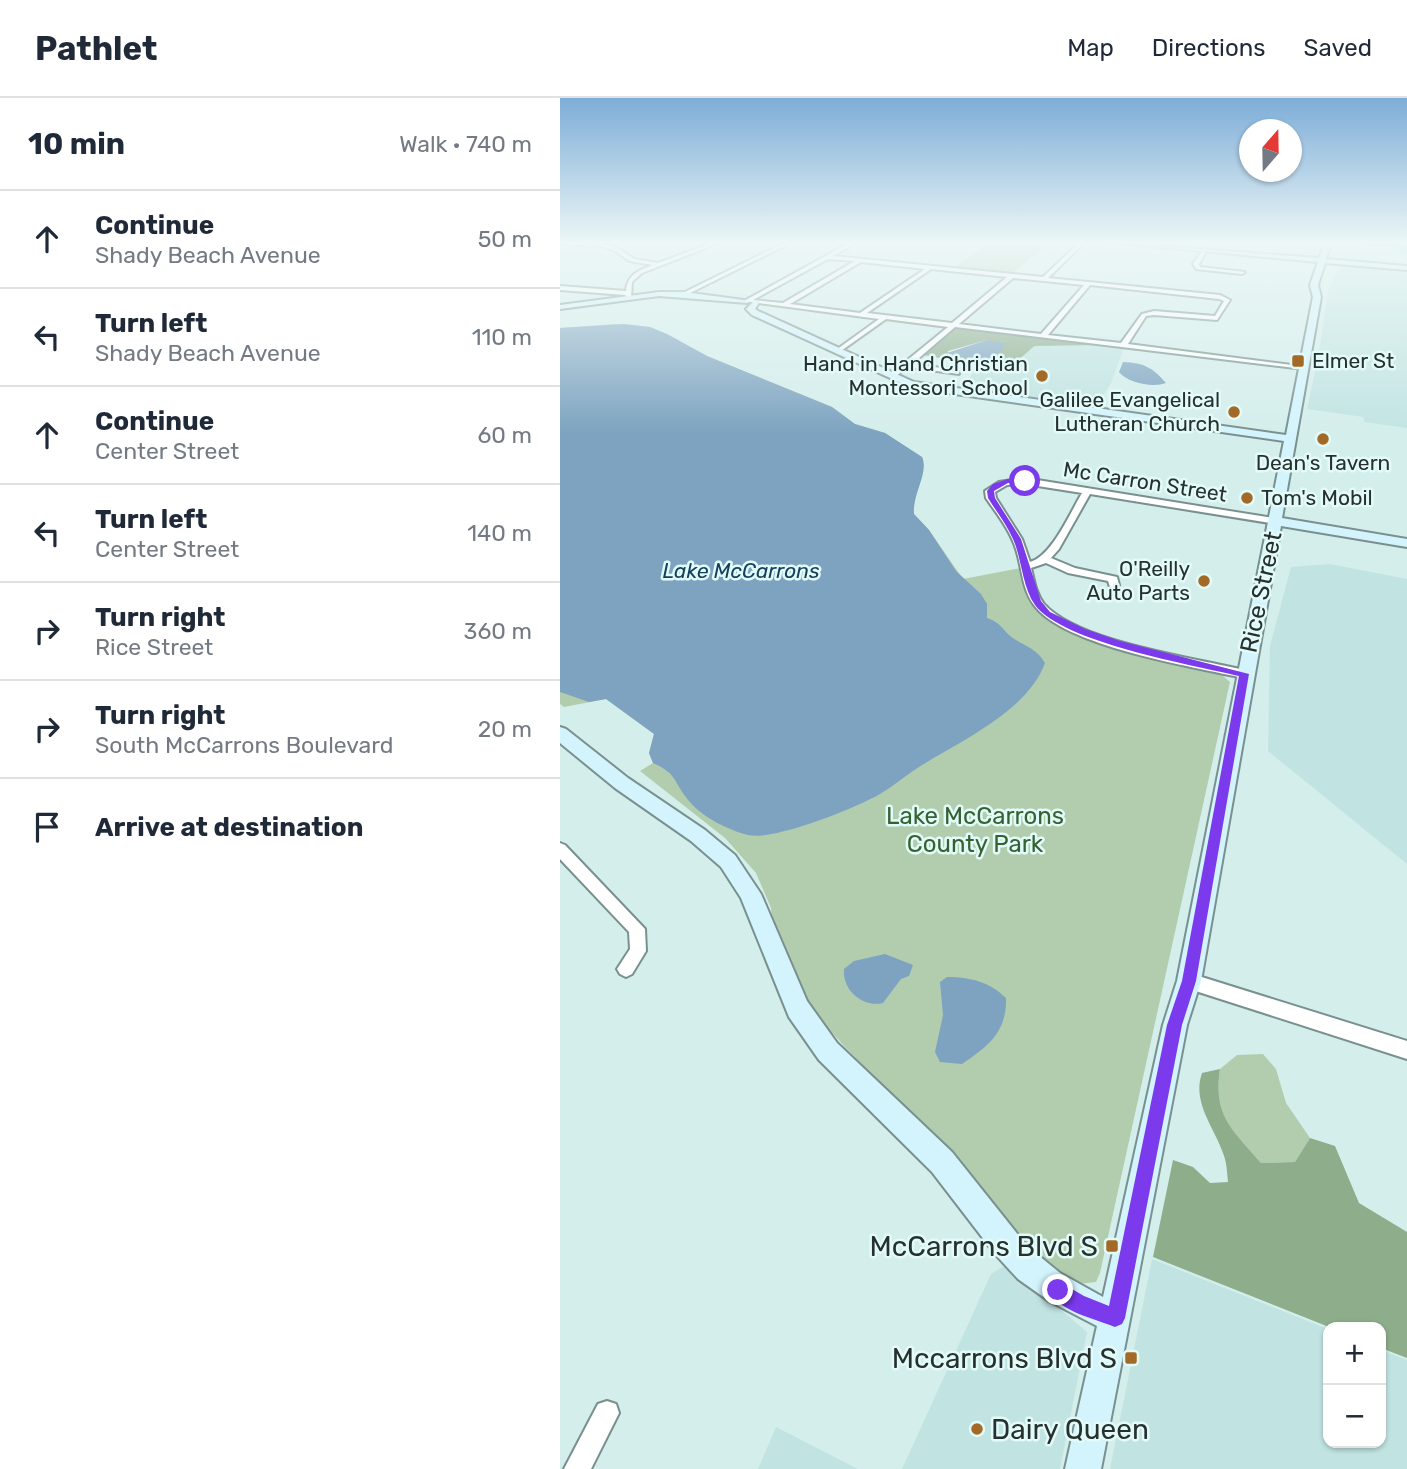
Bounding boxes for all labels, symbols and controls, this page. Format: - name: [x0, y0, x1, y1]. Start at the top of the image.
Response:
- text: Pathlet: [35, 29, 158, 68]
- text: Map: [1067, 34, 1114, 62]
- text: Directions: [1152, 34, 1265, 62]
- text: Saved: [1303, 34, 1372, 62]
- north arrow: [1239, 119, 1302, 182]
- text: 10 min: [28, 126, 125, 162]
- text: Walk · 740 m: [399, 130, 532, 158]
- text: Continue: [95, 210, 214, 241]
- icon: ahead: [28, 220, 66, 258]
- text: 50 m: [478, 225, 532, 253]
- text: Shady Beach Avenue: [95, 241, 321, 269]
- text: Turn left: [95, 308, 207, 339]
- icon: left: [28, 318, 66, 356]
- text: 110 m: [472, 323, 532, 351]
- text: Shady Beach Avenue: [95, 339, 321, 367]
- place label: Elmer St: [1312, 348, 1394, 373]
- place label: Hand in Hand Christian Montessori School: [803, 351, 1028, 400]
- marker: Elmer St: [1290, 353, 1306, 369]
- marker: Hand in Hand Christian Montessori School: [1034, 368, 1050, 384]
- place label: Galilee Evangelical Lutheran Church: [1039, 387, 1220, 436]
- marker: Galilee Evangelical Lutheran Church: [1226, 404, 1242, 420]
- text: Continue: [95, 406, 214, 437]
- icon: ahead: [28, 416, 66, 454]
- text: 60 m: [477, 421, 532, 449]
- marker: Dean's Tavern: [1315, 431, 1331, 447]
- text: Center Street: [95, 437, 239, 465]
- place label: Dean's Tavern: [1256, 450, 1390, 475]
- street label: Mc Carron Street: [1061, 456, 1229, 507]
- route start: [1009, 465, 1040, 496]
- place label: Tom's Mobil: [1261, 485, 1373, 510]
- marker: Tom's Mobil: [1239, 490, 1255, 506]
- text: Turn left: [95, 504, 207, 535]
- icon: left: [28, 514, 66, 552]
- text: 140 m: [467, 519, 532, 547]
- street label: Rice Street: [1234, 529, 1288, 655]
- text: Center Street: [95, 535, 239, 563]
- place label: O'Reilly Auto Parts: [1086, 556, 1190, 605]
- water label: Lake McCarrons: [662, 558, 820, 583]
- marker: O'Reilly Auto Parts: [1196, 573, 1212, 589]
- text: Turn right: [95, 602, 225, 633]
- icon: right: [28, 612, 66, 650]
- text: 360 m: [464, 617, 532, 645]
- text: Rice Street: [95, 633, 213, 661]
- text: Turn right: [95, 700, 225, 731]
- icon: right: [28, 710, 66, 748]
- text: 20 m: [478, 715, 532, 743]
- text: South McCarrons Boulevard: [95, 731, 393, 759]
- park label: Lake McCarrons County Park: [886, 802, 1064, 858]
- icon: arrive: [28, 808, 66, 846]
- text: Arrive at destination: [95, 812, 363, 843]
- place label: McCarrons Blvd S: [870, 1230, 1098, 1263]
- marker: McCarrons Blvd S: [1104, 1238, 1120, 1254]
- route end: [1042, 1274, 1073, 1305]
- map controls: [1323, 1322, 1386, 1448]
- button: +: [1323, 1322, 1386, 1385]
- place label: Mccarrons Blvd S: [892, 1342, 1117, 1375]
- marker: Mccarrons Blvd S: [1123, 1350, 1139, 1366]
- button: −: [1323, 1385, 1386, 1448]
- place label: Dairy Queen: [991, 1413, 1149, 1446]
- marker: Dairy Queen: [969, 1421, 985, 1437]

